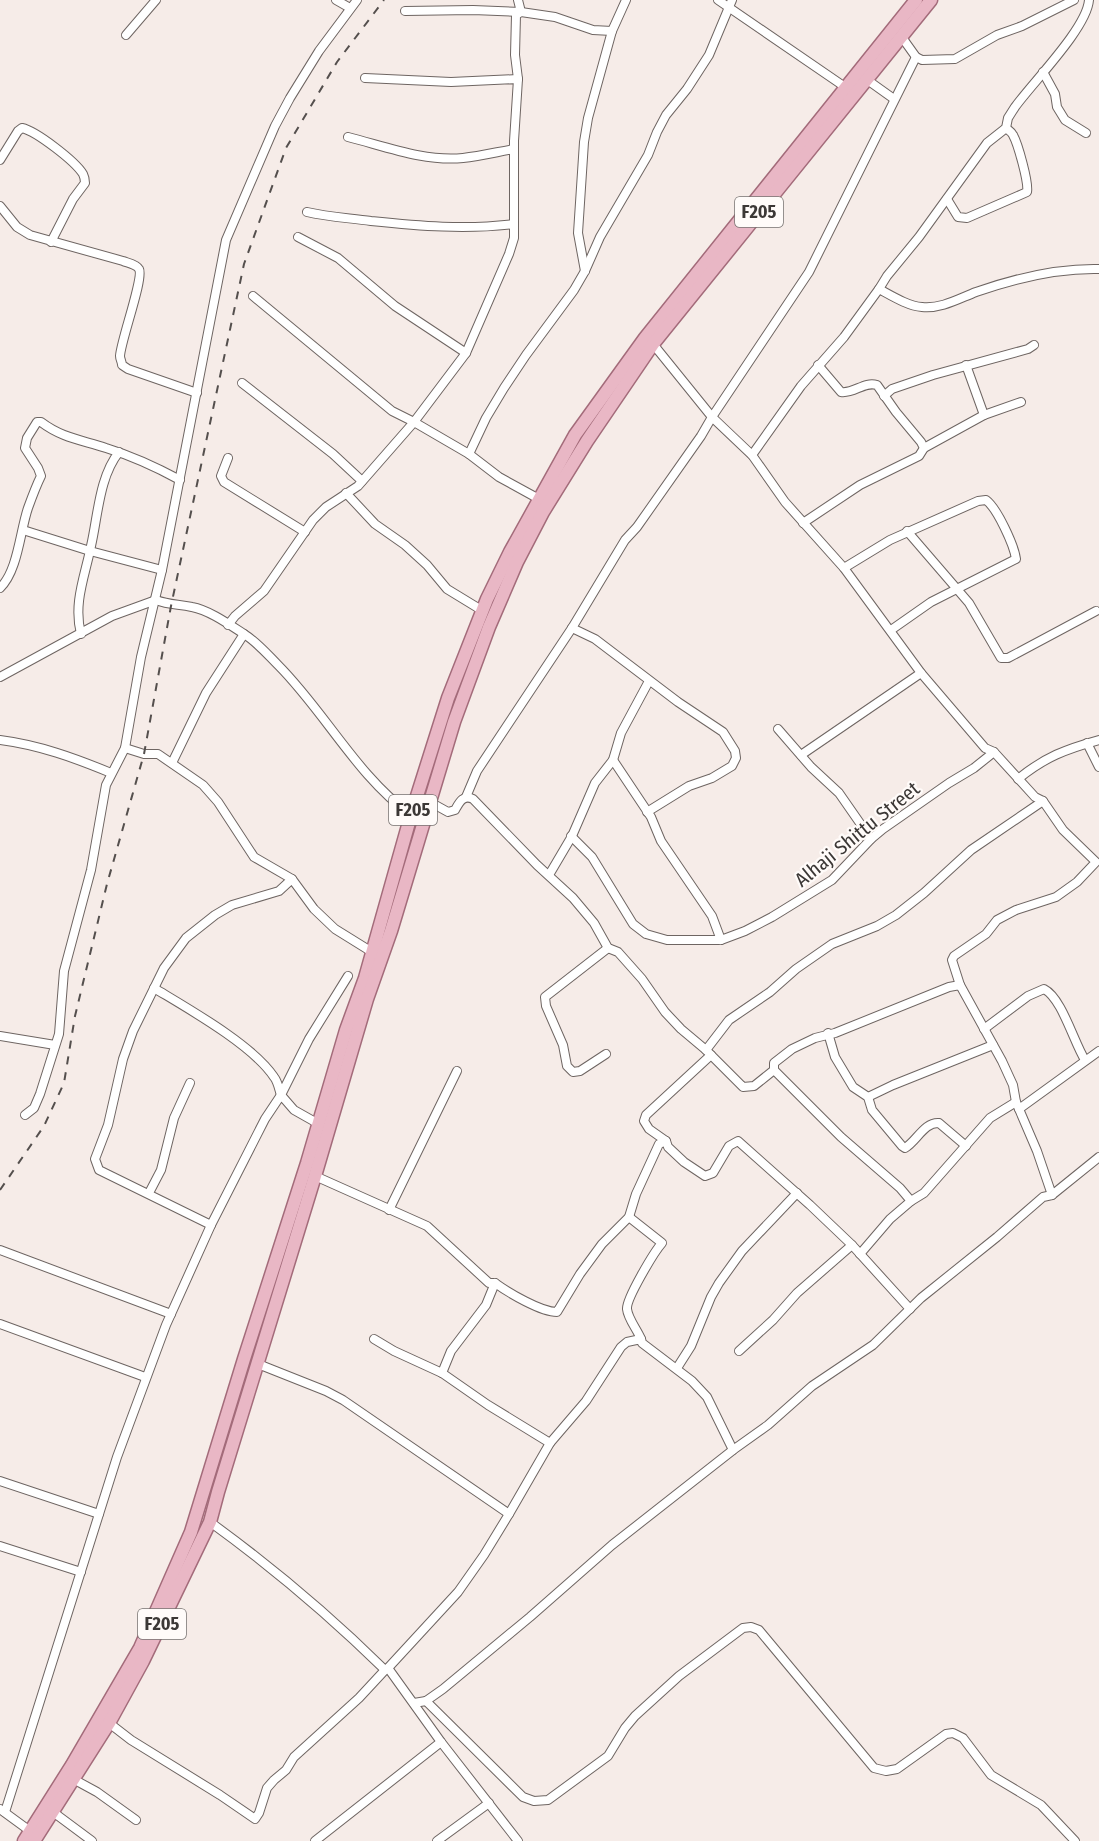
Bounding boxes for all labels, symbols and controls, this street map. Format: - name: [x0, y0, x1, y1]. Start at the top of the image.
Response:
- road number: F205: [735, 197, 783, 227]
- street label: Alhaji Shittu Street: [790, 776, 925, 892]
- road number: F205: [389, 795, 437, 825]
- road number: F205: [138, 1609, 186, 1639]

